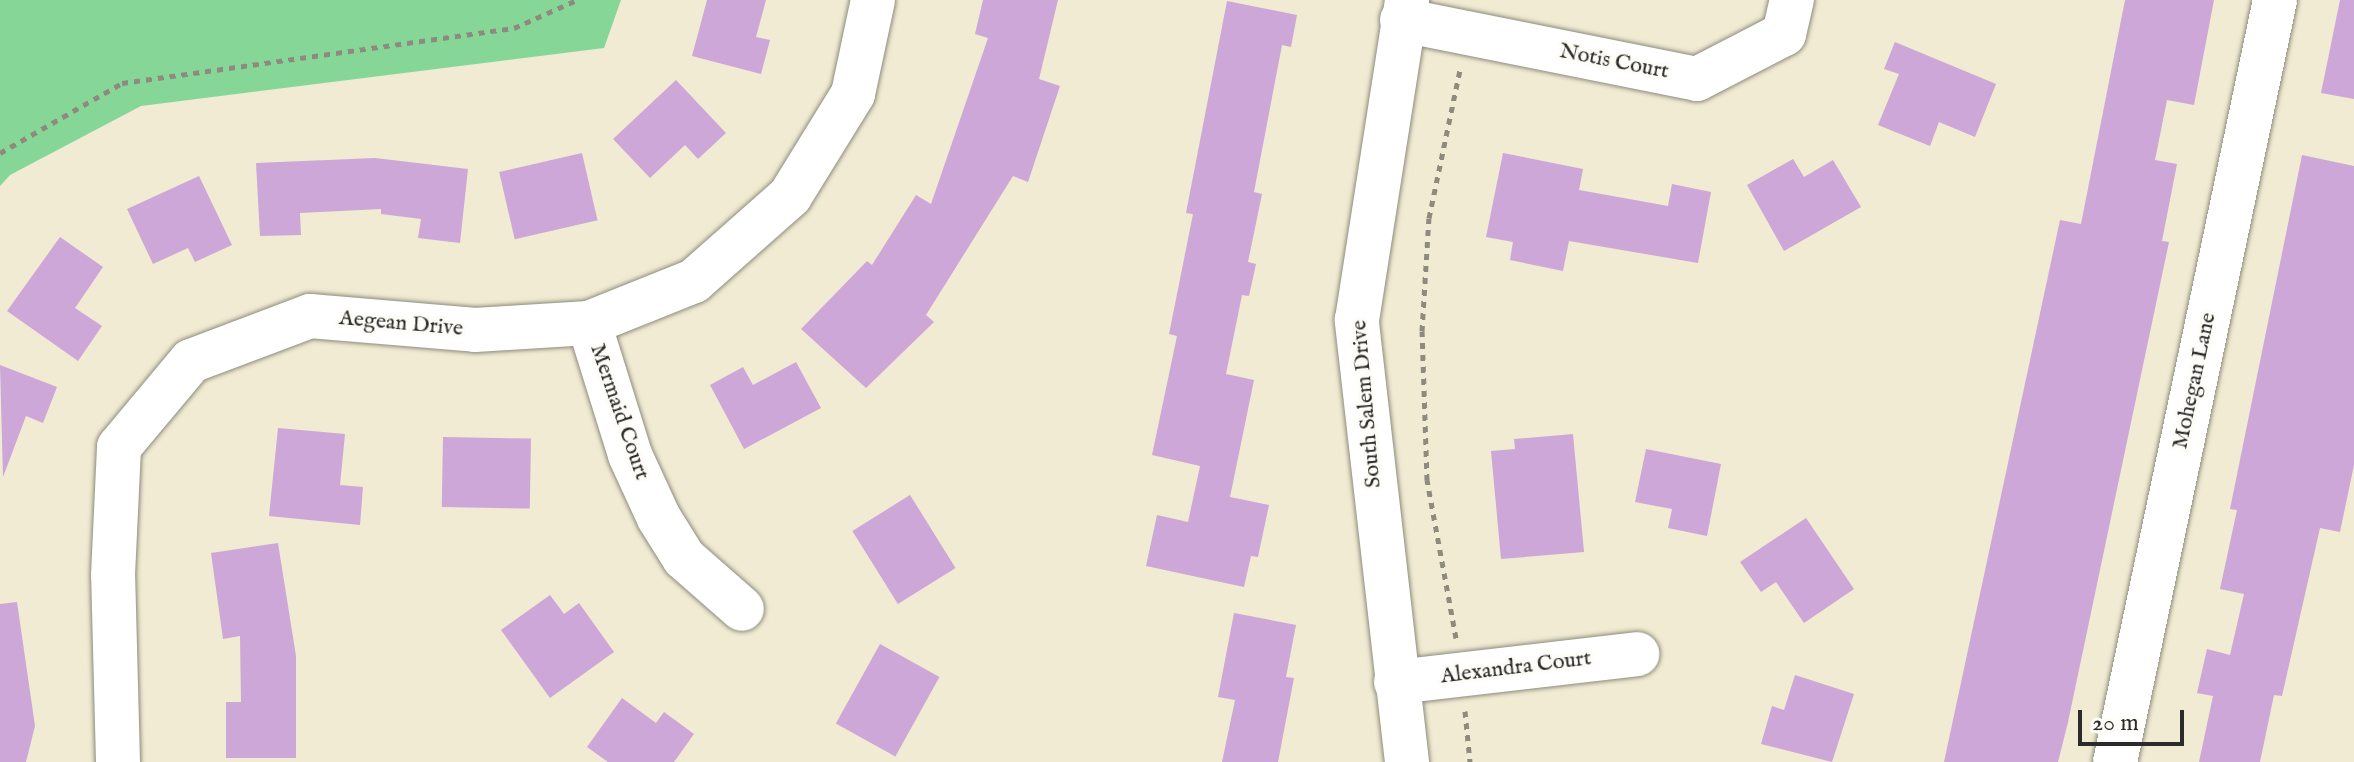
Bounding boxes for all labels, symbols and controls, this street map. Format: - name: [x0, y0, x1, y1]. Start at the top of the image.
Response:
- street label: Notis Court: [1557, 38, 1671, 86]
- street label: Aegean Drive: [338, 305, 464, 343]
- street label: Mohegan Lane: [2168, 310, 2222, 452]
- street label: South Salem Drive: [1347, 319, 1387, 489]
- street label: Mermaid Court: [583, 341, 655, 483]
- street label: Alexandra Court: [1439, 646, 1593, 690]
- scale bar: [2082, 694, 2188, 744]
- text: 20 m: [2092, 708, 2139, 739]

